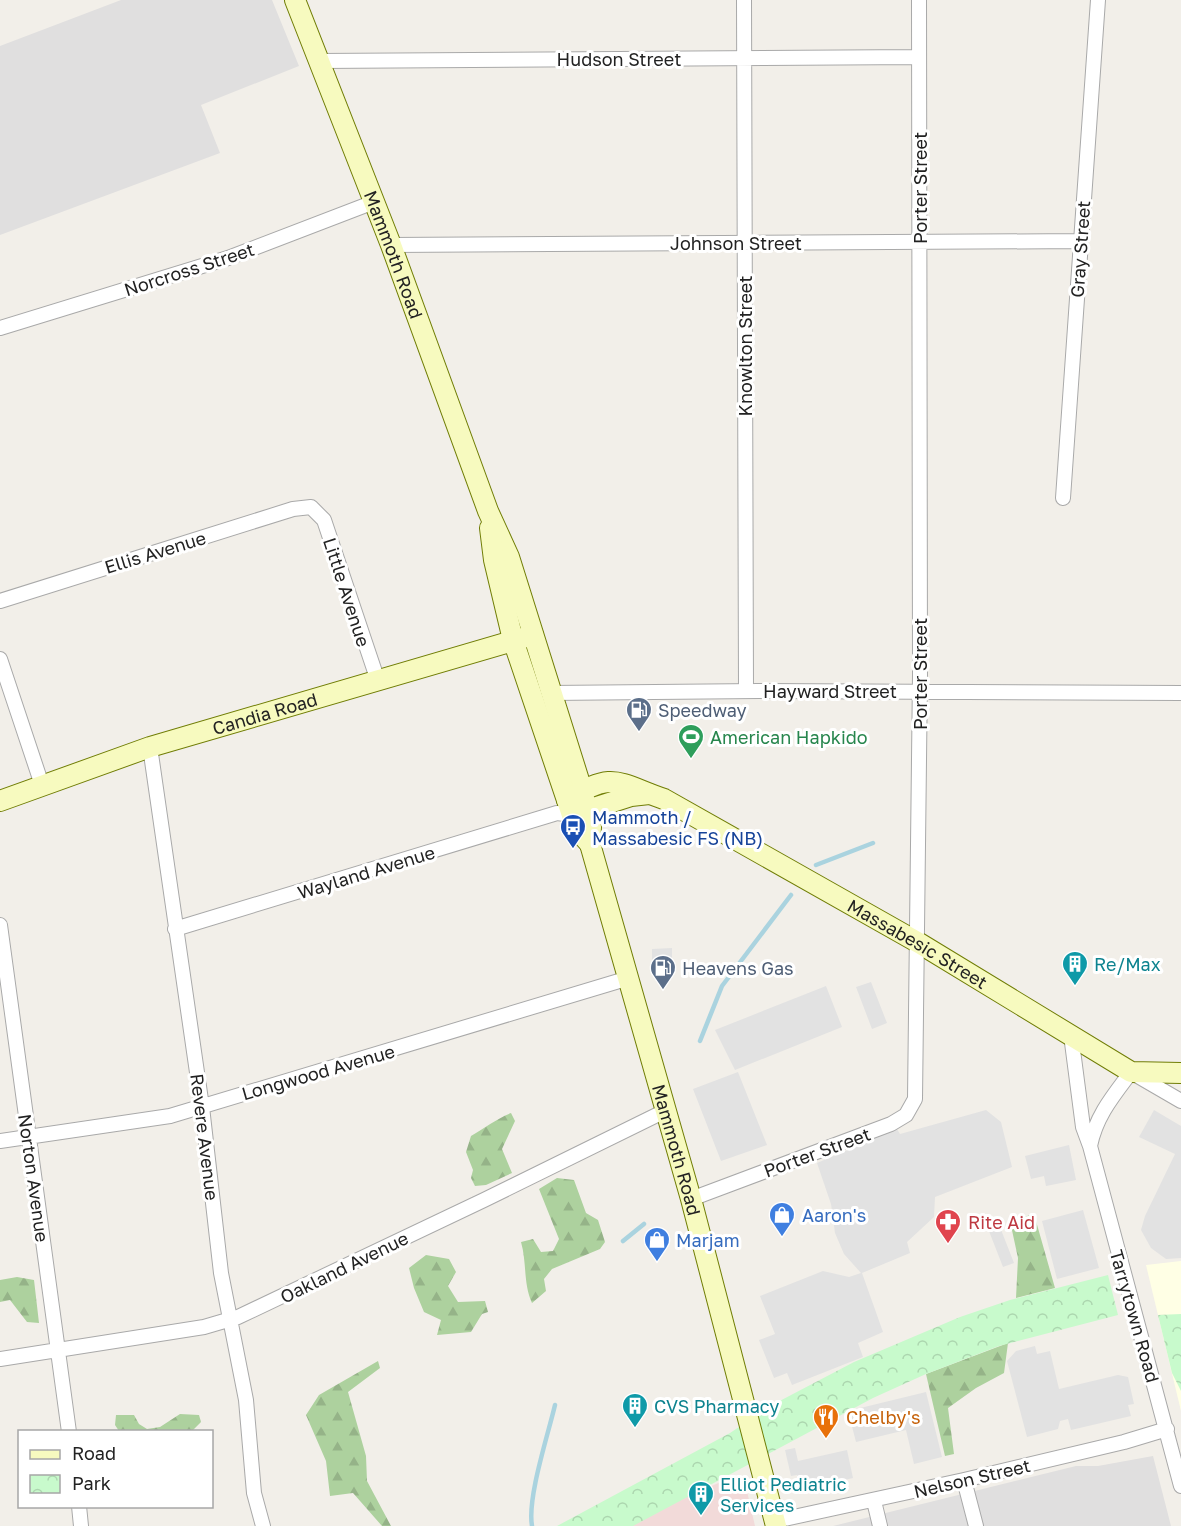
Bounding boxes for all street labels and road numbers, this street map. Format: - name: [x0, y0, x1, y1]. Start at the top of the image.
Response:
- street label: Hudson Street: [557, 48, 681, 70]
- street label: Porter Street: [909, 132, 931, 244]
- street label: Mammoth Road: [360, 187, 428, 322]
- street label: Gray Street: [1066, 200, 1094, 298]
- street label: Johnson Street: [670, 232, 802, 254]
- street label: Norcross Street: [121, 238, 257, 300]
- street label: Knowlton Street: [734, 276, 756, 416]
- street label: Ellis Avenue: [102, 526, 208, 578]
- street label: Little Avenue: [319, 535, 375, 649]
- street label: Porter Street: [909, 618, 931, 730]
- street label: Hayward Street: [763, 680, 897, 702]
- street label: Candia Road: [210, 688, 320, 739]
- street label: Wayland Avenue: [295, 841, 437, 903]
- street label: Massabesic Street: [844, 894, 992, 993]
- street label: Longwood Avenue: [239, 1040, 397, 1104]
- street label: Revere Avenue: [186, 1072, 224, 1202]
- street label: Mammoth Road: [648, 1082, 706, 1218]
- street label: Norton Avenue: [14, 1113, 54, 1243]
- street label: Porter Street: [761, 1122, 873, 1182]
- street label: Oakland Avenue: [276, 1226, 412, 1308]
- street label: Tarrytown Road: [1106, 1247, 1164, 1385]
- street label: Nelson Street: [912, 1454, 1032, 1502]

